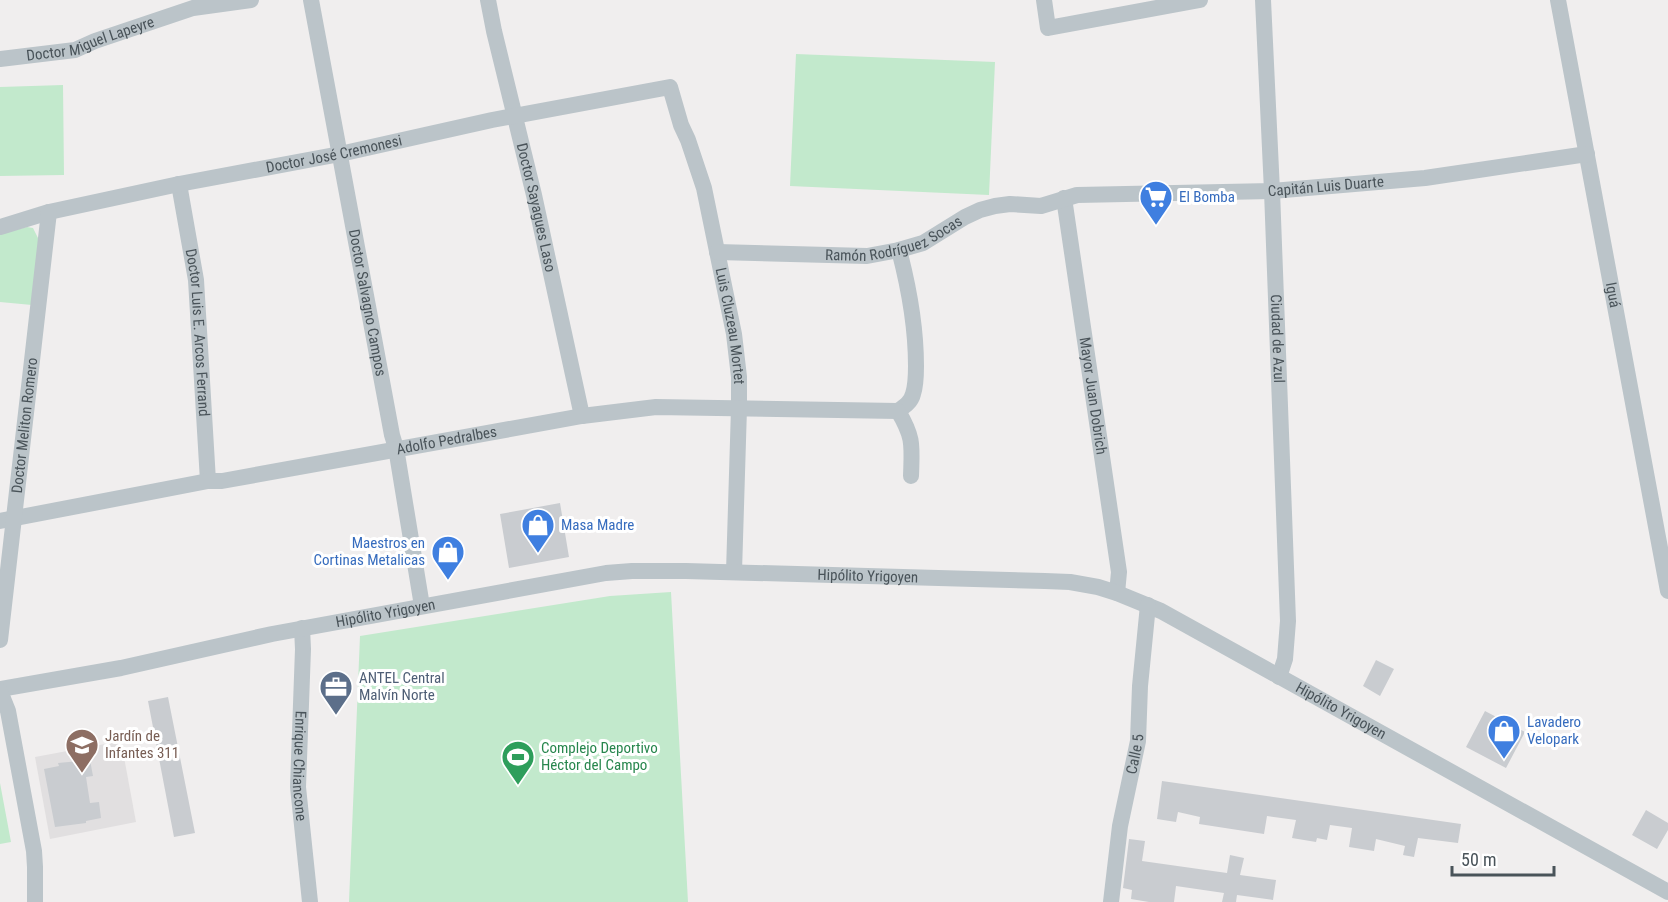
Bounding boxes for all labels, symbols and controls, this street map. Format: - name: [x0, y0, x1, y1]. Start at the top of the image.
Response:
- street label: Doctor Miguel Lapeyre: [25, 13, 157, 65]
- street label: Doctor José Cremonesi: [264, 131, 404, 177]
- street label: Doctor Sayagues Laso: [513, 141, 559, 274]
- street label: Capitán Luis Duarte: [1267, 173, 1384, 200]
- supermarket icon: El Bomba: [1138, 179, 1174, 226]
- place label: El Bomba: [1179, 188, 1235, 206]
- street label: Ramón Rodríguez Socas: [825, 212, 966, 265]
- street label: Doctor Salvagno Campos: [345, 228, 390, 378]
- street label: Doctor Luis E. Arcos Ferrand: [182, 247, 213, 417]
- street label: Luis Cluzeau Mortet: [712, 266, 748, 384]
- street label: Iguá: [1602, 281, 1624, 309]
- street label: Ciudad de Azul: [1267, 294, 1288, 383]
- street label: Mayor Juan Dobrich: [1076, 336, 1111, 456]
- street label: Doctor Meliton Romero: [8, 357, 41, 494]
- street label: Adolfo Pedralbes: [395, 423, 498, 458]
- shop icon: Masa Madre: [520, 507, 556, 554]
- place label: Masa Madre: [561, 516, 634, 534]
- place label: Maestros en Cortinas Metalicas: [314, 534, 425, 569]
- shop icon: Maestros en Cortinas Metalicas: [430, 534, 466, 581]
- street label: Hipólito Yrigoyen: [817, 566, 918, 586]
- street label: Hipólito Yrigoyen: [334, 595, 437, 631]
- office icon: ANTEL Central Malvín Norte: [318, 669, 354, 716]
- place label: ANTEL Central Malvín Norte: [359, 669, 445, 704]
- street label: Hipólito Yrigoyen: [1293, 678, 1389, 743]
- street label: Enrique Chiancone: [289, 710, 310, 822]
- shop icon: Lavadero Velopark: [1486, 713, 1522, 760]
- place label: Lavadero Velopark: [1527, 713, 1581, 748]
- school or university icon: Jardín de Infantes 311: [64, 727, 100, 774]
- place label: Jardín de Infantes 311: [105, 727, 179, 762]
- street label: Calle 5: [1122, 734, 1147, 776]
- sports icon: Complejo Deportivo Héctor del Campo: [500, 739, 536, 786]
- place label: Complejo Deportivo Héctor del Campo: [541, 739, 658, 774]
- scale bar: [1452, 839, 1554, 877]
- text: 50 m: [1461, 849, 1496, 870]

